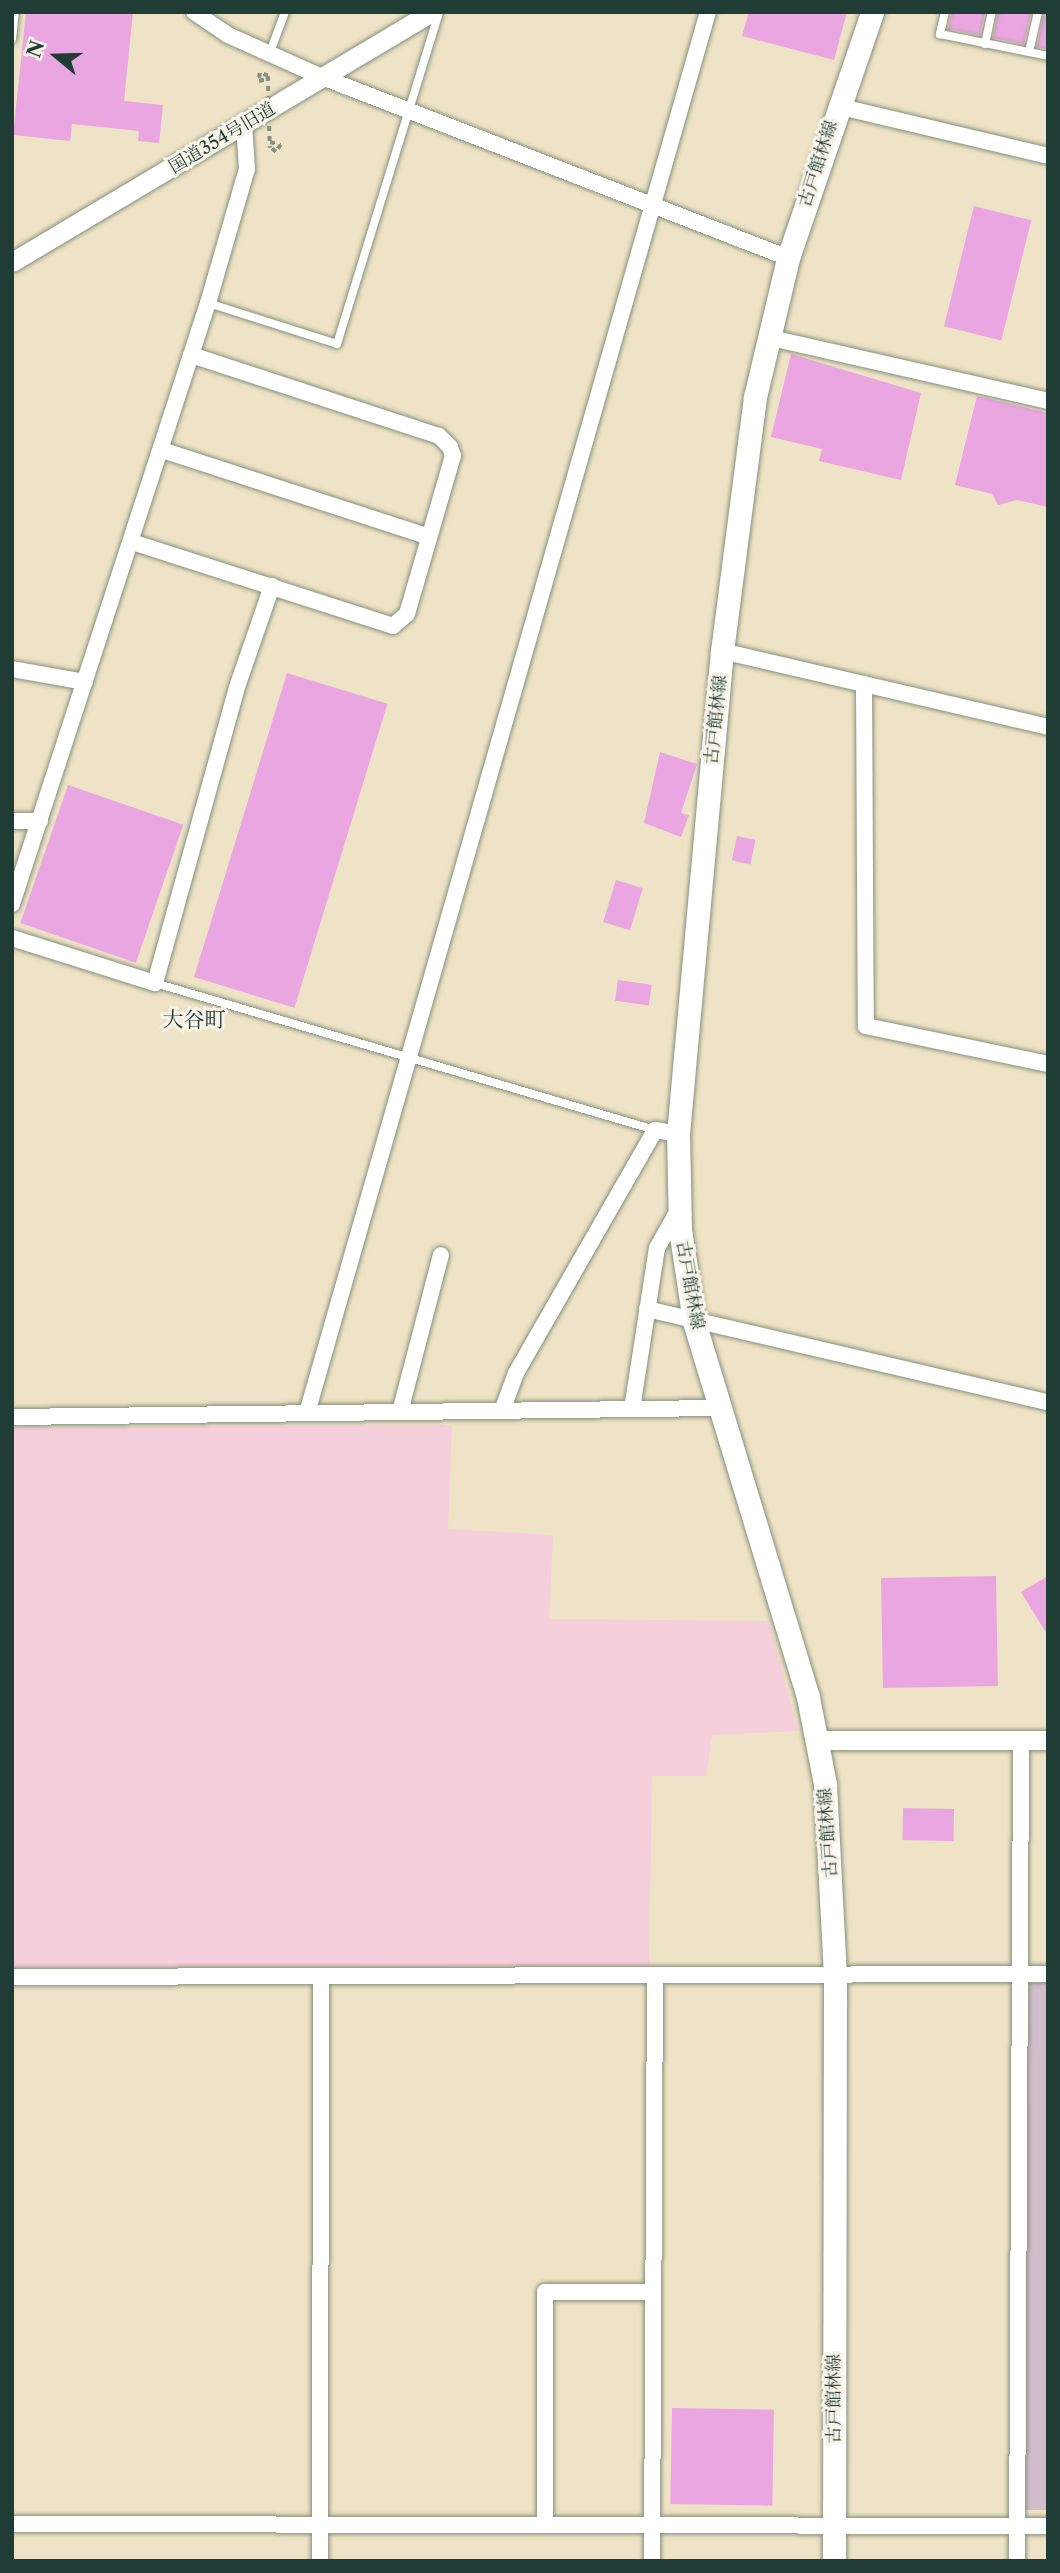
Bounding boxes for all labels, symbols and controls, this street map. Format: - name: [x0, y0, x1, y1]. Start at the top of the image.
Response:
- north arrow: [21, 21, 91, 91]
- text: N: [22, 37, 49, 61]
- street label: 国道354号旧道: [165, 98, 279, 178]
- street label: 古戸館林線: [794, 118, 842, 210]
- street label: 古戸館林線: [701, 674, 731, 766]
- district label: 大谷町: [163, 1007, 225, 1033]
- street label: 古戸館林線: [672, 1239, 708, 1331]
- street label: 古戸館林線: [814, 1787, 842, 1879]
- street label: 古戸館林線: [823, 2354, 845, 2444]

